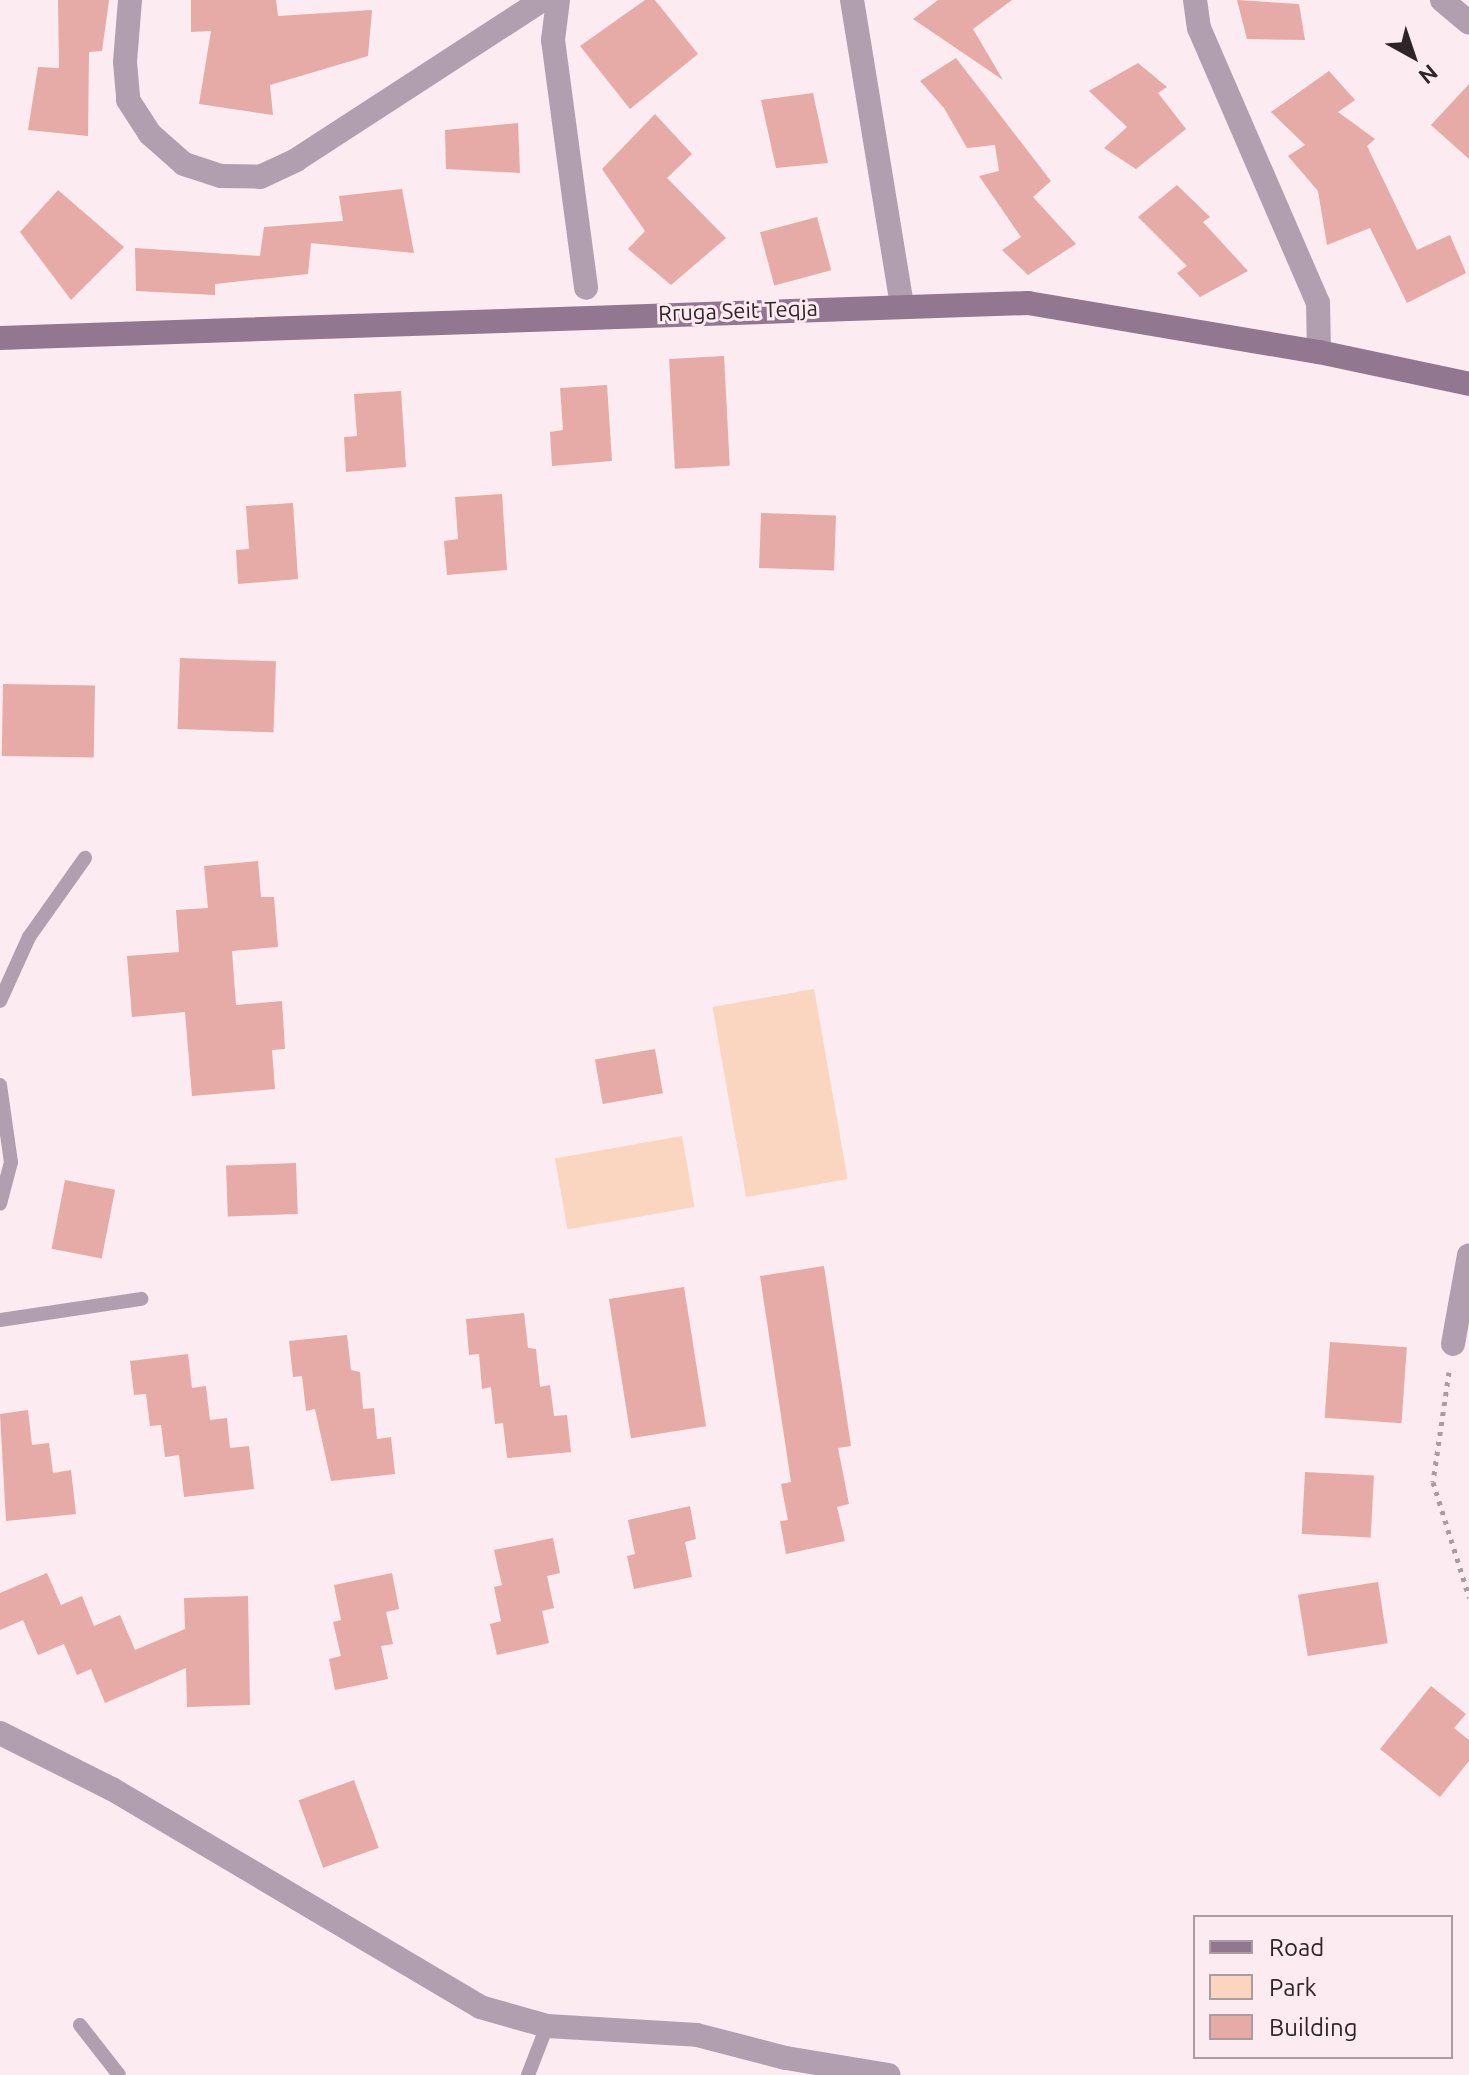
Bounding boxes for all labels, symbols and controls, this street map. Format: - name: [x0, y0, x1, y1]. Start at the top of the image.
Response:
- north arrow: [1373, 16, 1453, 96]
- text: N: [1414, 60, 1443, 90]
- street label: Rruga Seit Teqja: [658, 294, 818, 326]
- legend: [1193, 1915, 1453, 2059]
- text: Road: [1269, 1934, 1324, 1961]
- text: Park: [1269, 1974, 1317, 2001]
- text: Building: [1269, 2014, 1357, 2041]

